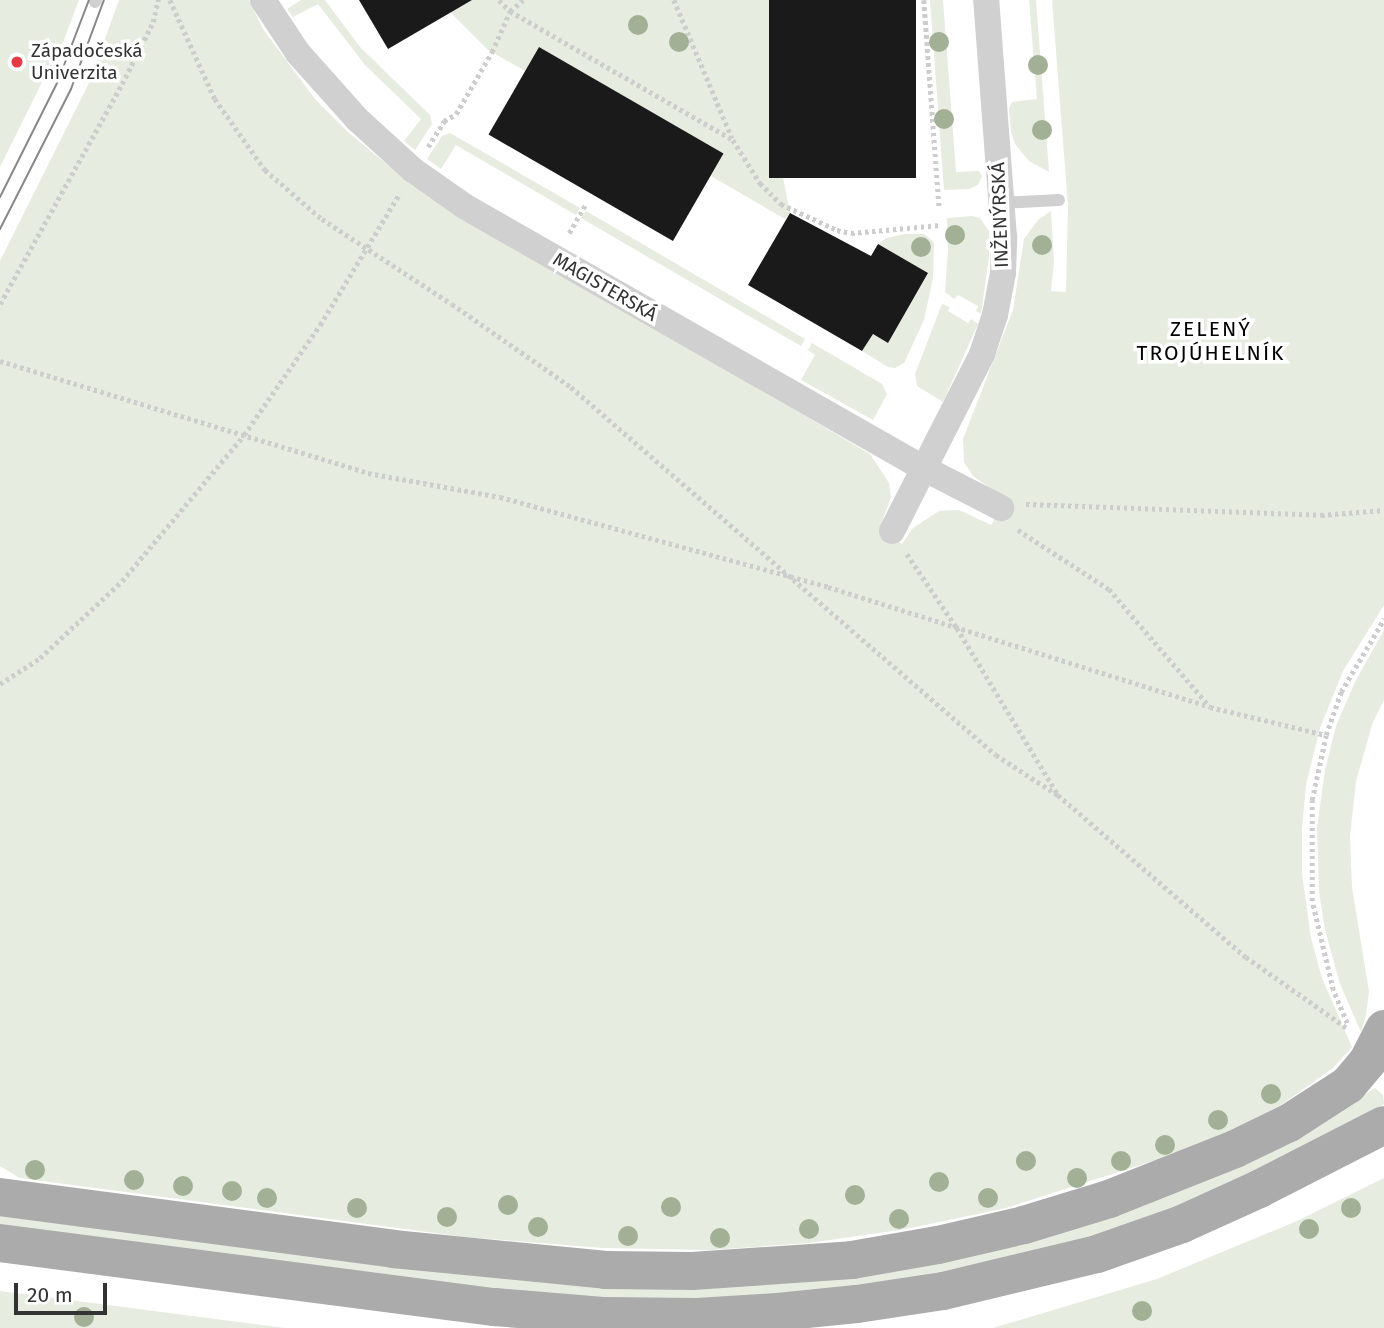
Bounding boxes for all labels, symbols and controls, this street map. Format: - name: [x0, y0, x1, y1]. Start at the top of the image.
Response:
- place label: Západočeská Univerzita: [31, 40, 143, 84]
- marker: Západočeská Univerzita: [9, 54, 25, 70]
- street label: INŽENÝRSKÁ: [987, 162, 1013, 268]
- street label: MAGISTERSKÁ: [549, 248, 661, 326]
- district label: ZELENÝ TROJÚHELNÍK: [1138, 316, 1284, 366]
- scale bar: [18, 1268, 110, 1312]
- text: 20 m: [27, 1282, 73, 1308]

